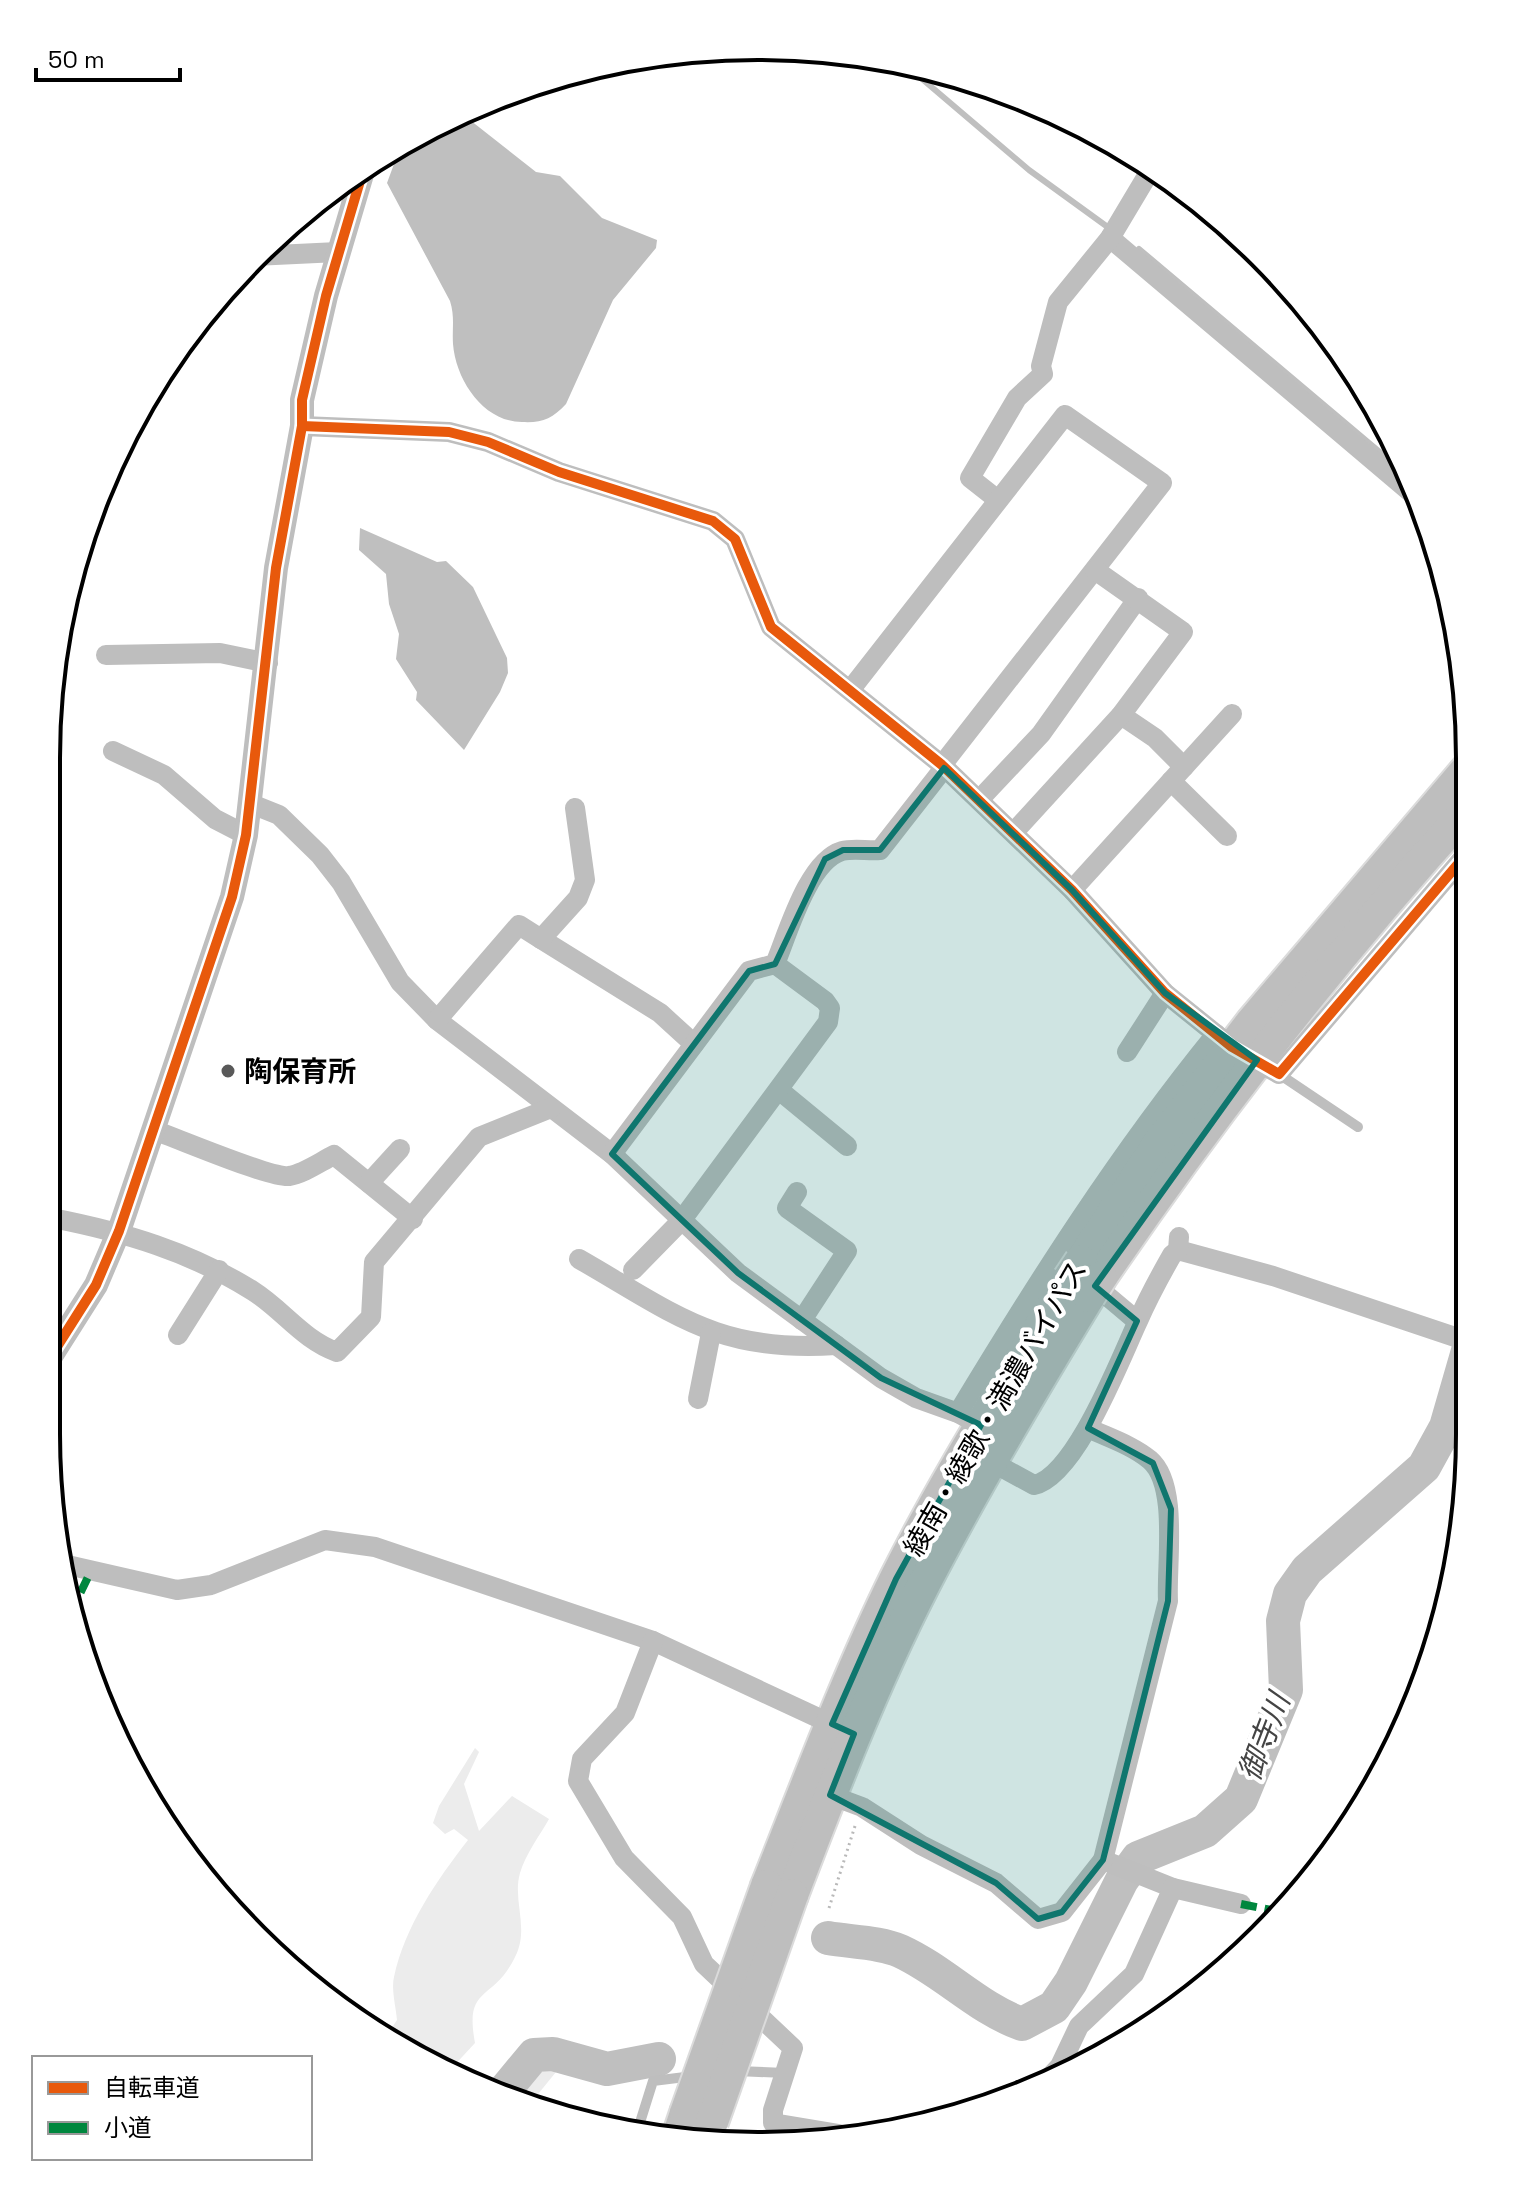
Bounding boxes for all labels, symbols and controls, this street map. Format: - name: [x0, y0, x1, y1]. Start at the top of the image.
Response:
- scale bar: [36, 32, 180, 82]
- text: 50 m: [48, 44, 105, 75]
- place label: 陶保育所: [244, 1053, 356, 1089]
- marker: 陶保育所: [219, 1062, 237, 1080]
- street label: 綾南・綾歌・満濃バイパス: [896, 1254, 1094, 1562]
- water label: 御寺川: [1230, 1685, 1299, 1786]
- legend: [32, 2056, 312, 2160]
- text: 自転車道: [104, 2072, 200, 2103]
- text: 小道: [104, 2112, 152, 2143]

